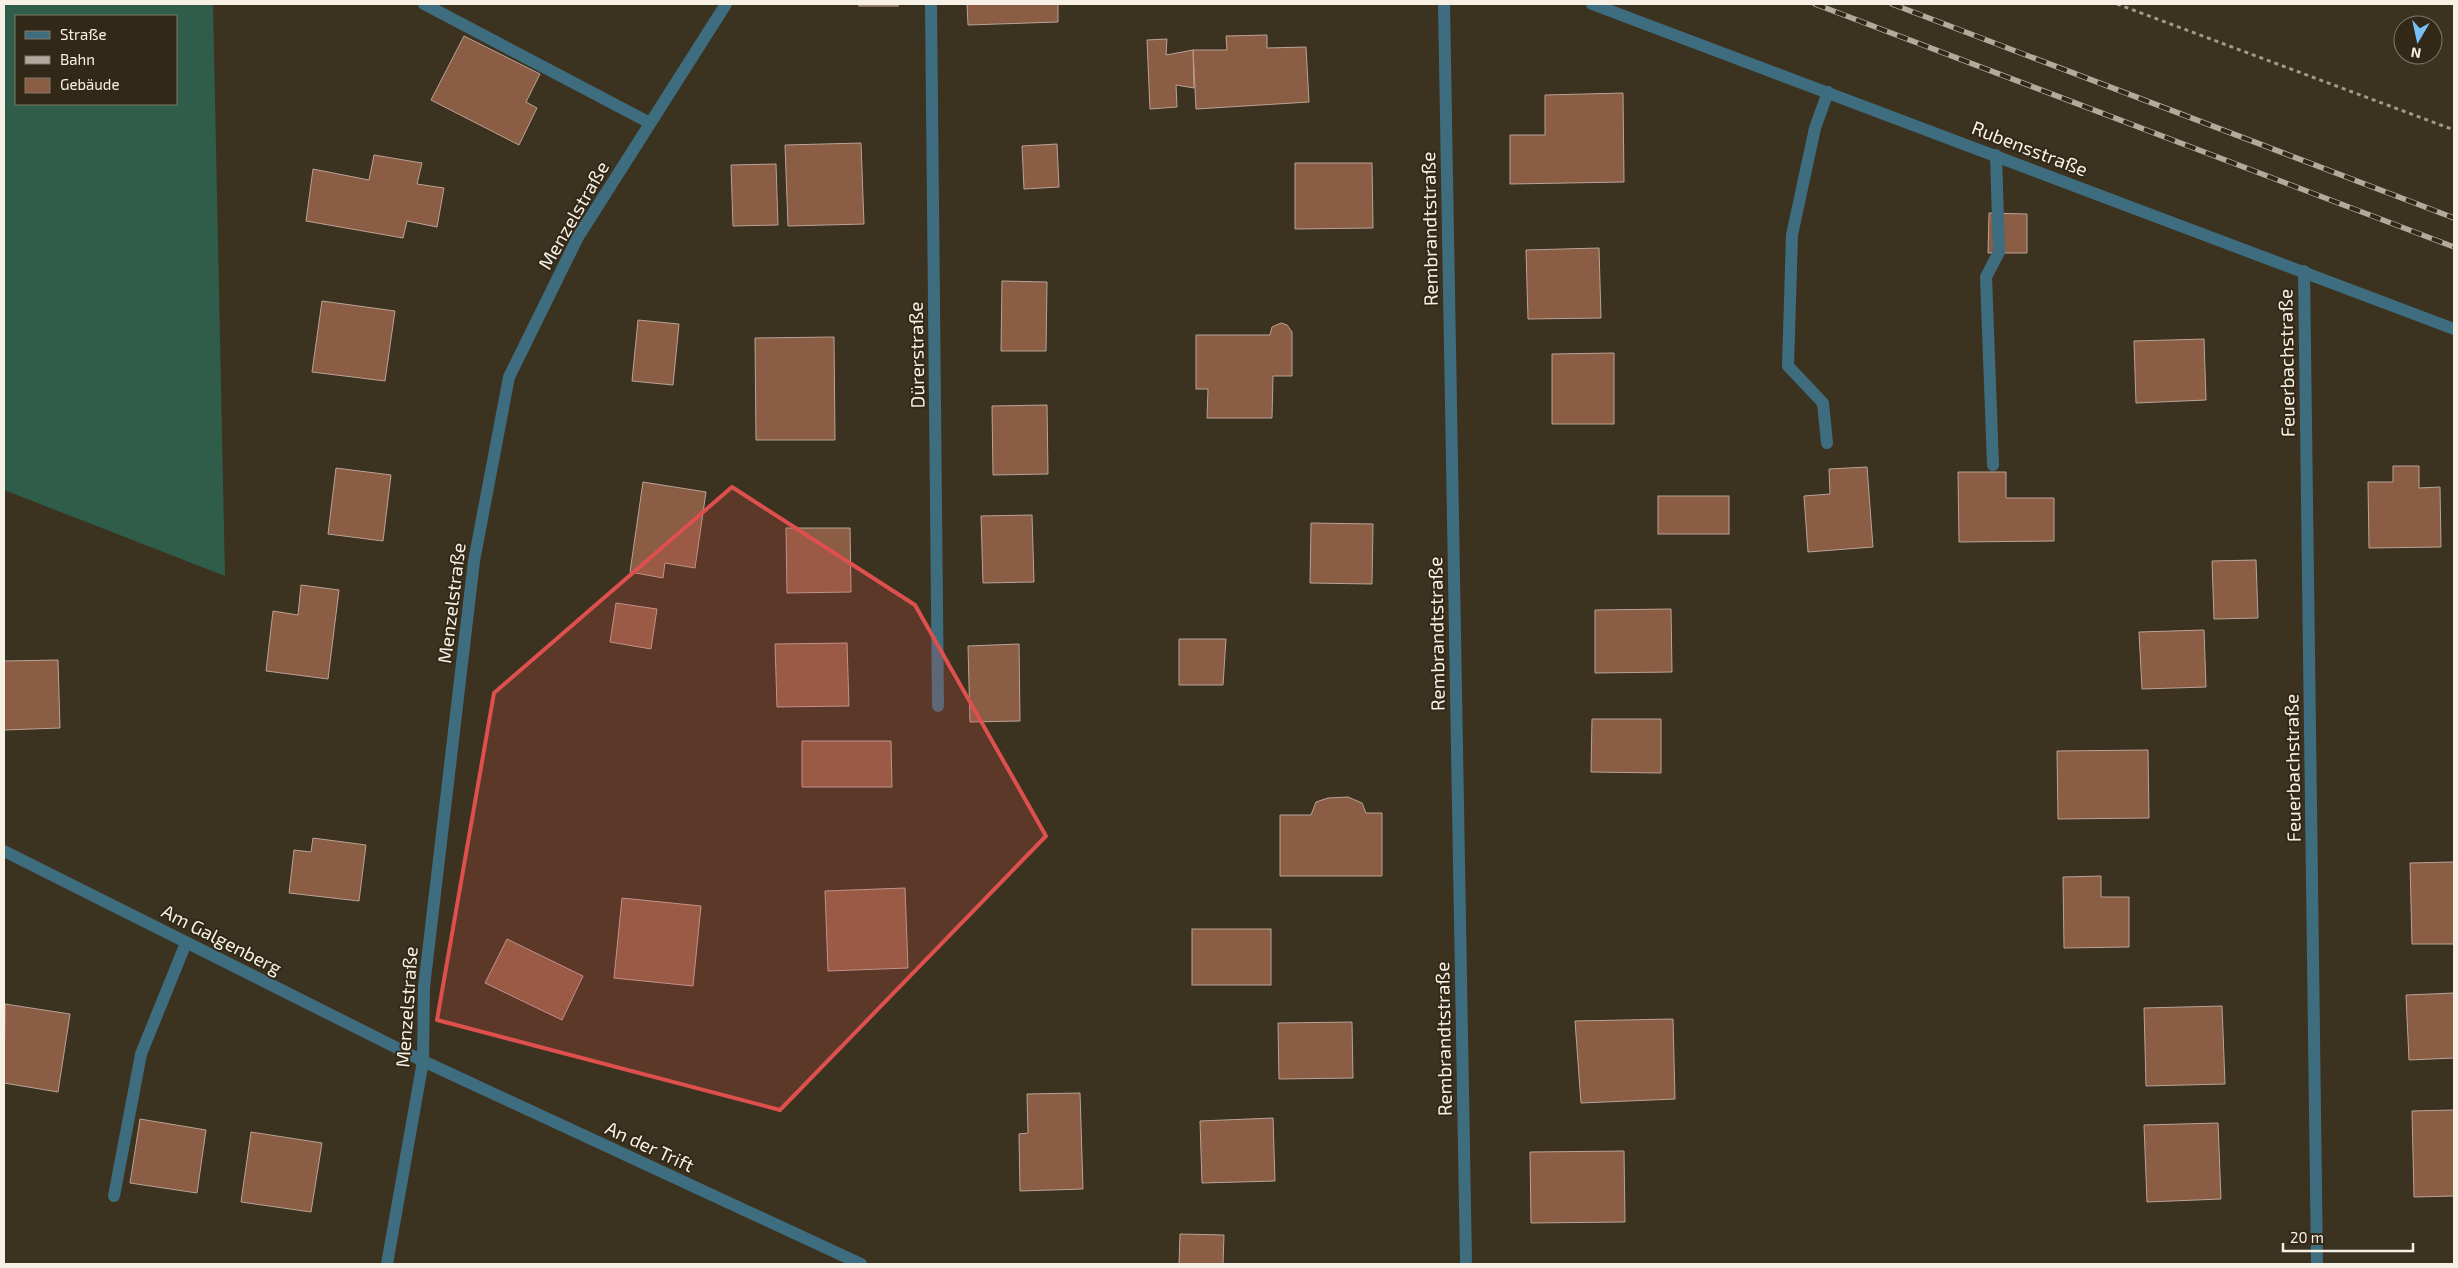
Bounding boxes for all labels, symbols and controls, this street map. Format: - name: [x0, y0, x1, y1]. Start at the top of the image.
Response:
- legend: [15, 15, 178, 105]
- north arrow: [2393, 15, 2443, 65]
- text: Straße: [60, 25, 106, 43]
- text: N: [2410, 44, 2422, 63]
- text: Bahn: [60, 50, 95, 68]
- text: Gebäude: [60, 75, 119, 93]
- street label: Rubensstraße: [1969, 115, 2091, 181]
- street label: Rembrandtstraße: [1416, 152, 1442, 306]
- street label: Menzelstraße: [533, 157, 613, 273]
- street label: Feuerbachstraße: [2273, 289, 2299, 437]
- street label: Dürerstraße: [904, 302, 928, 408]
- street label: Menzelstraße: [432, 541, 470, 665]
- street label: Rembrandtstraße: [1423, 557, 1449, 711]
- street label: Feuerbachstraße: [2279, 694, 2305, 842]
- street label: Am Galgenberg: [158, 899, 286, 979]
- street label: Menzelstraße: [390, 946, 422, 1068]
- street label: Rembrandtstraße: [1430, 962, 1456, 1116]
- street label: An der Trift: [602, 1115, 698, 1177]
- scale bar: [2283, 1220, 2413, 1252]
- text: 20 m: [2290, 1228, 2324, 1246]

